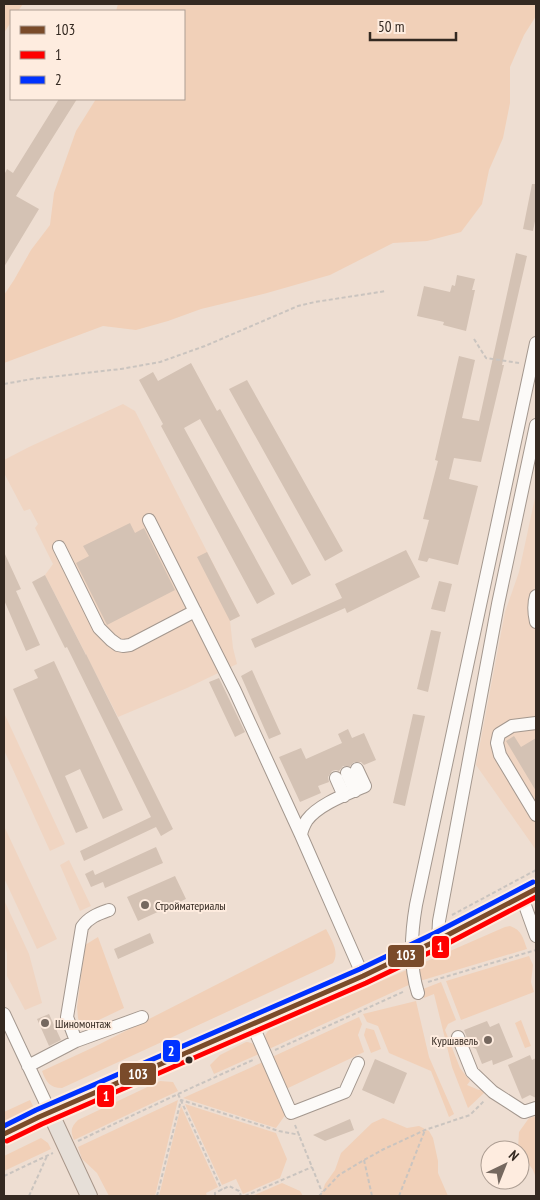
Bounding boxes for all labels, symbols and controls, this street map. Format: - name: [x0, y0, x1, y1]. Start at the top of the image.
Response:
- legend: [10, 10, 185, 100]
- scale bar: [370, 10, 456, 42]
- text: 50 m: [378, 17, 404, 36]
- text: 103: [55, 20, 75, 39]
- text: 1: [55, 45, 62, 64]
- text: 2: [55, 70, 62, 89]
- place label: Стройматериалы: [155, 898, 226, 913]
- marker: Стройматериалы: [139, 899, 151, 911]
- line badge: 1: [431, 935, 450, 959]
- text: 1: [437, 938, 443, 956]
- line badge: 103: [387, 944, 425, 968]
- text: 103: [396, 946, 416, 964]
- place label: Шиномонтаж: [55, 1016, 111, 1031]
- marker: Шиномонтаж: [39, 1017, 51, 1029]
- place label: Куршавель: [431, 1033, 478, 1048]
- marker: Куршавель: [482, 1034, 494, 1046]
- line badge: 2: [162, 1039, 181, 1063]
- text: 2: [168, 1042, 174, 1060]
- unlabelled marker: [184, 1055, 194, 1065]
- line badge: 103: [119, 1062, 157, 1086]
- text: 103: [128, 1065, 148, 1083]
- line badge: 1: [96, 1084, 115, 1108]
- text: 1: [103, 1087, 109, 1105]
- north arrow: [480, 1140, 530, 1190]
- text: N: [505, 1146, 523, 1165]

